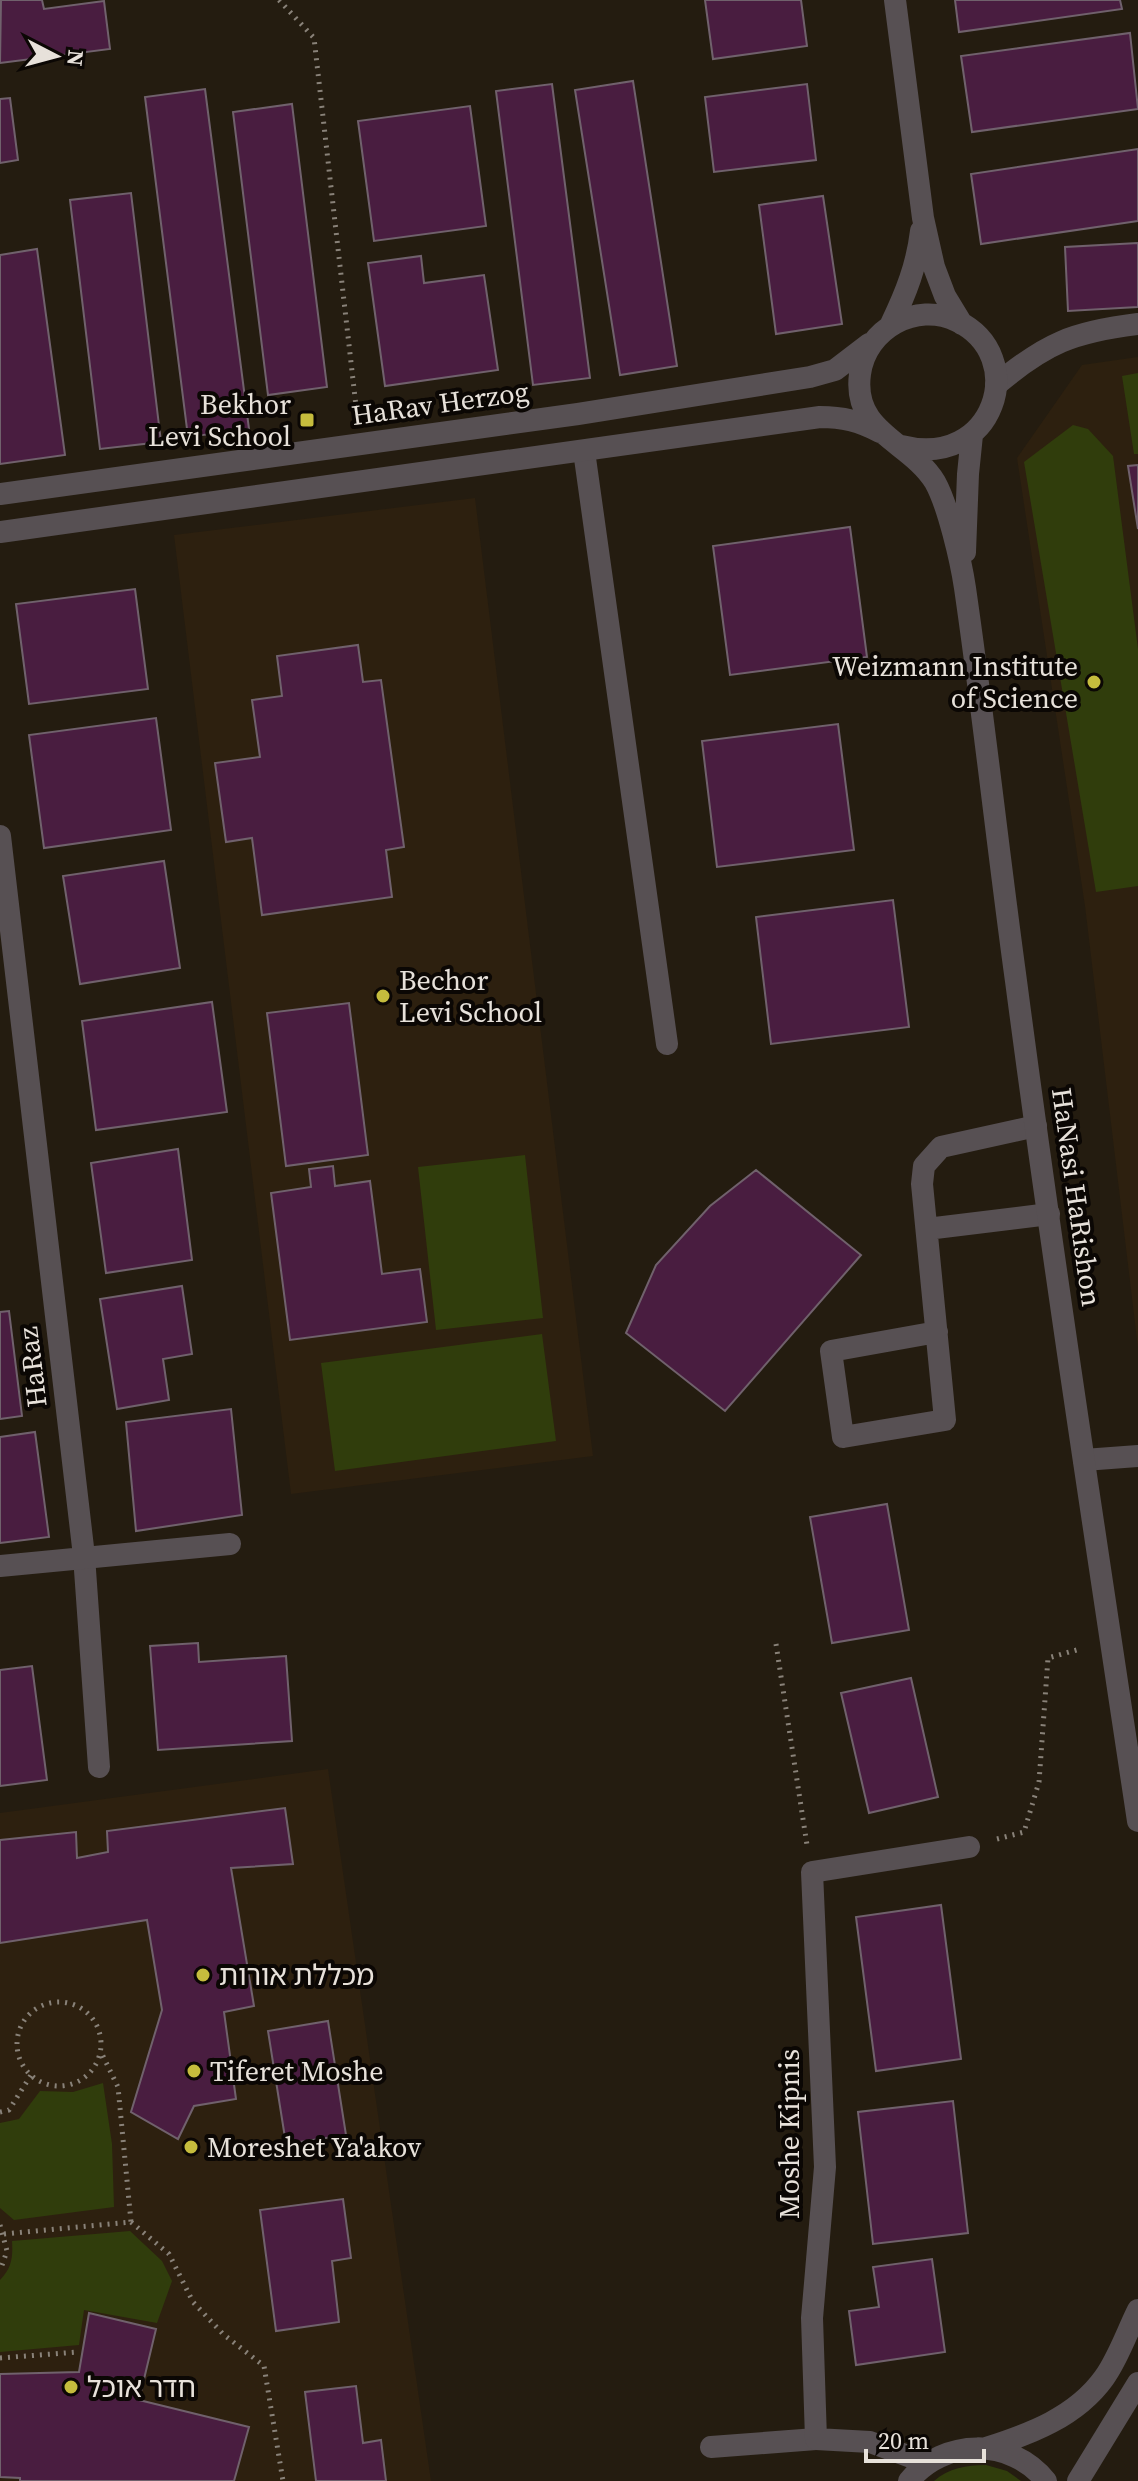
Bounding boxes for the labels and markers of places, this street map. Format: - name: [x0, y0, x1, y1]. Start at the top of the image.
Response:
- place label: Bekhor Levi School: [148, 385, 291, 455]
- marker: Bekhor Levi School: [298, 411, 316, 429]
- place label: Weizmann Institute of Science: [832, 647, 1078, 717]
- marker: Weizmann Institute of Science: [1085, 673, 1103, 691]
- place label: Bechor Levi School: [399, 961, 542, 1031]
- marker: Bechor Levi School: [374, 987, 392, 1005]
- place label: מכללת אורות: [219, 1956, 374, 1994]
- marker: מכללת אורות: [194, 1966, 212, 1984]
- place label: Tiferet Moshe: [210, 2052, 384, 2090]
- marker: Tiferet Moshe: [185, 2062, 203, 2080]
- place label: Moreshet Ya'akov: [207, 2128, 422, 2166]
- marker: Moreshet Ya'akov: [182, 2138, 200, 2156]
- place label: חדר אוכל: [87, 2368, 196, 2406]
- marker: חדר אוכל: [62, 2378, 80, 2396]

